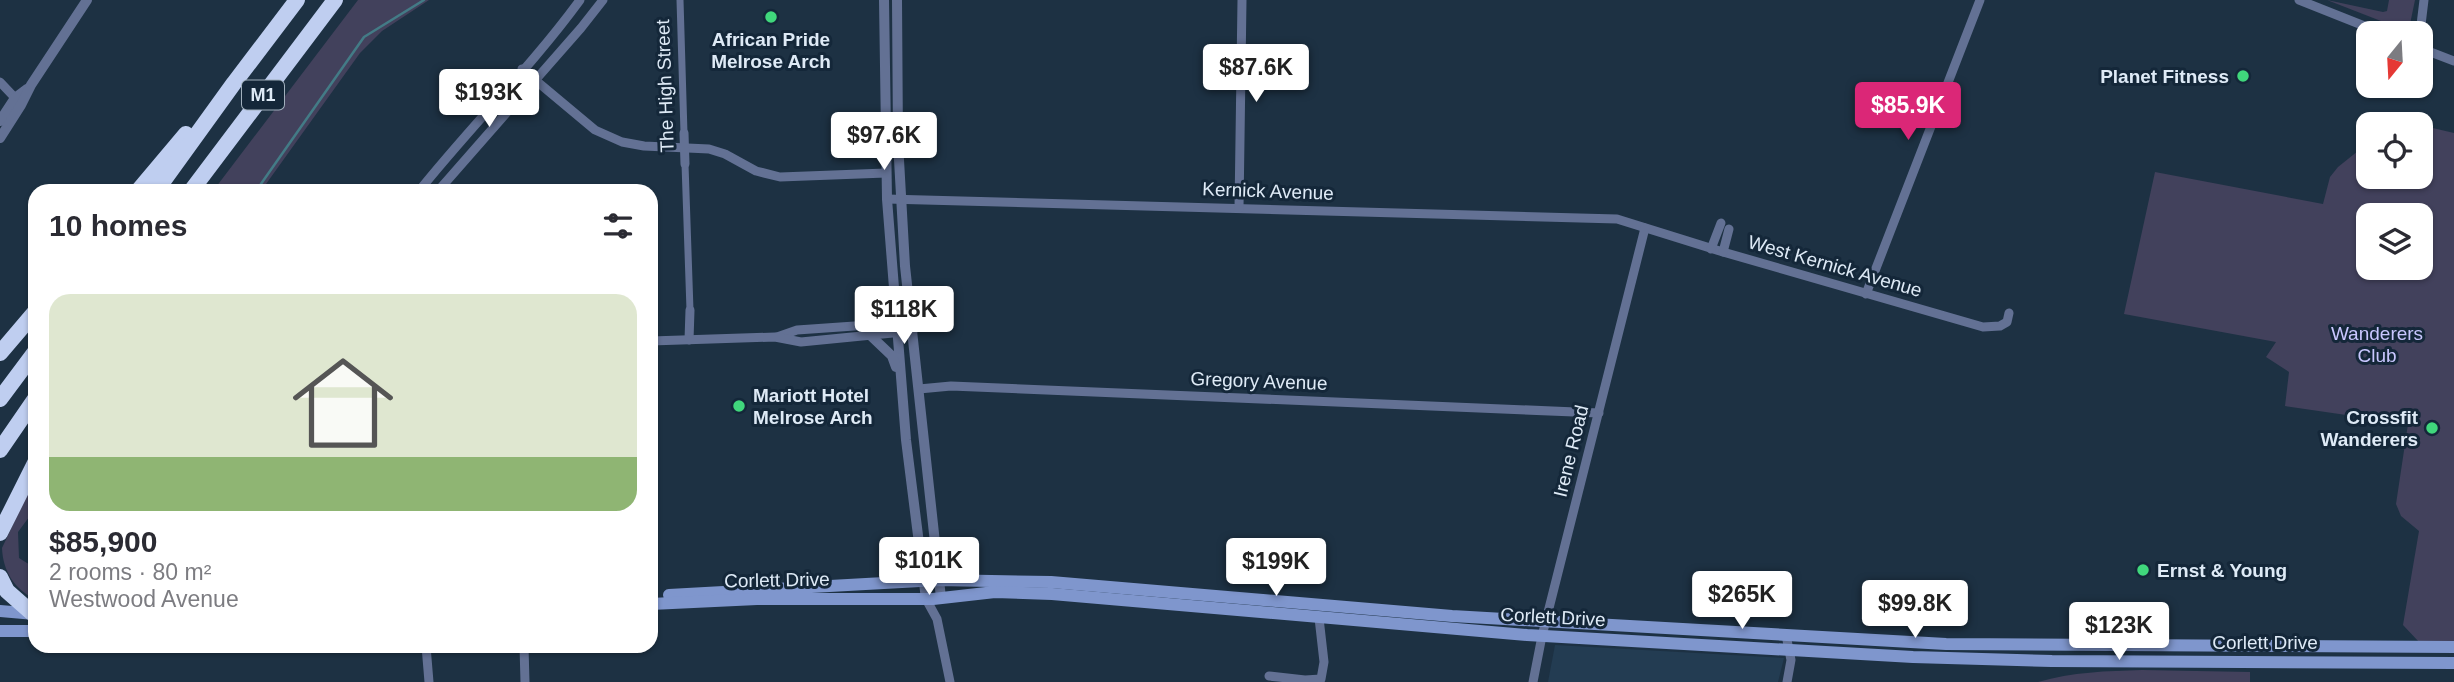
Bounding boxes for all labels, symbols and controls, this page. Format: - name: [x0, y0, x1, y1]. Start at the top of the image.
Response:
- marker: African Pride Melrose Arch: [763, 9, 779, 25]
- street label: The High Street: [652, 18, 678, 153]
- north arrow: [2356, 21, 2432, 98]
- map controls: [2356, 21, 2433, 280]
- place label: African Pride Melrose Arch: [711, 29, 831, 72]
- pin: $87.6K: [1199, 44, 1313, 104]
- text: $87.6K: [1219, 54, 1293, 80]
- place label: Planet Fitness: [2100, 66, 2229, 87]
- marker: Planet Fitness: [2235, 68, 2251, 84]
- pin: $193K: [440, 69, 538, 129]
- text: $193K: [455, 79, 523, 105]
- road number: M1: [242, 80, 284, 110]
- pin: $85.9K: [1851, 82, 1965, 142]
- text: $85.9K: [1871, 92, 1945, 118]
- button: locate: [2356, 112, 2433, 189]
- pin: $97.6K: [827, 113, 941, 172]
- text: $97.6K: [847, 122, 921, 148]
- street label: Kernick Avenue: [1202, 178, 1334, 204]
- button: layers: [2356, 203, 2433, 280]
- icon: filters: [599, 207, 637, 245]
- text: 10 homes: [49, 209, 187, 242]
- street label: West Kernick Avenue: [1746, 231, 1924, 301]
- pin: $118K: [855, 286, 953, 346]
- text: $118K: [871, 296, 937, 322]
- park label: Wanderers Club: [2331, 323, 2423, 366]
- icon: home: [280, 340, 406, 466]
- street label: Gregory Avenue: [1190, 368, 1328, 394]
- place label: Mariott Hotel Melrose Arch: [753, 385, 873, 428]
- marker: Mariott Hotel Melrose Arch: [731, 398, 747, 414]
- street label: Irene Road: [1549, 403, 1593, 499]
- place label: Crossfit Wanderers: [2321, 407, 2419, 450]
- marker: Crossfit Wanderers: [2424, 420, 2440, 436]
- text: $85,900: [49, 525, 157, 558]
- pin: $101K: [880, 538, 978, 597]
- pin: $199K: [1227, 538, 1325, 598]
- text: $101K: [895, 547, 963, 573]
- text: $199K: [1242, 548, 1310, 574]
- text: 2 rooms · 80 m²: [49, 559, 211, 585]
- place label: Ernst & Young: [2157, 560, 2287, 581]
- marker: Ernst & Young: [2135, 562, 2151, 578]
- street label: Corlett Drive: [724, 569, 830, 591]
- pin: $265K: [1693, 572, 1791, 631]
- pin: $99.8K: [1858, 580, 1972, 640]
- text: $265K: [1708, 581, 1776, 607]
- text: Westwood Avenue: [49, 586, 239, 612]
- text: $99.8K: [1878, 590, 1952, 616]
- pin: $123K: [2070, 602, 2168, 662]
- street label: Corlett Drive: [1500, 604, 1606, 630]
- text: $123K: [2085, 612, 2153, 638]
- street label: Corlett Drive: [2212, 632, 2318, 653]

